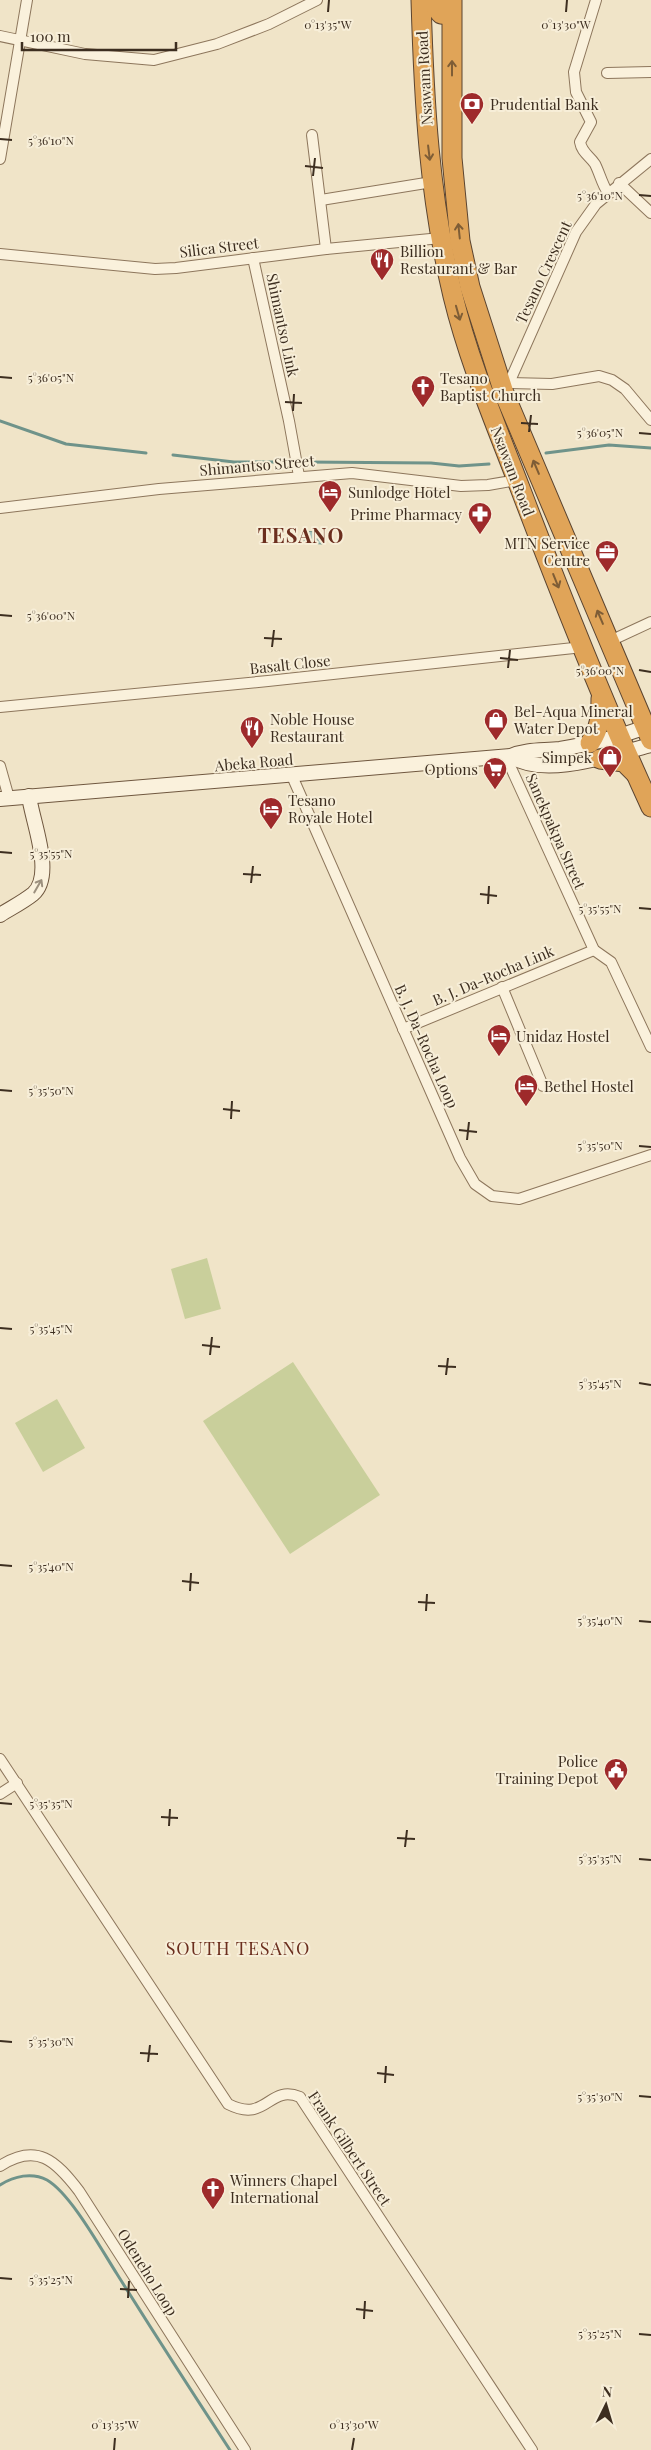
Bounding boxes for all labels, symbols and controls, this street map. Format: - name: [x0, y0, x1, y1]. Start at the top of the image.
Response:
- text: 0°13'35"W: [304, 16, 352, 32]
- text: 0°13'30"W: [541, 16, 591, 32]
- scale bar: [22, 20, 176, 52]
- text: 100 m: [30, 26, 71, 46]
- street label: Nsawam Road: [412, 30, 436, 126]
- one-way arrow: [447, 61, 457, 77]
- bank icon: Prudential Bank: [459, 91, 485, 125]
- place label: Prudential Bank: [490, 94, 599, 114]
- text: 5°36'10"N: [28, 132, 74, 148]
- one-way arrow: [424, 145, 434, 161]
- text: 5°36'10"N: [577, 187, 623, 203]
- street label: Tesano Crescent: [510, 217, 576, 327]
- one-way arrow: [454, 223, 464, 239]
- street label: Silica Street: [178, 232, 260, 262]
- place label: Billion Restaurant & Bar: [400, 241, 518, 278]
- restaurant icon: Billion Restaurant & Bar: [369, 247, 395, 281]
- street label: Shimantso Link: [262, 271, 304, 379]
- one-way arrow: [454, 305, 463, 321]
- place label: Tesano Baptist Church: [440, 368, 541, 405]
- text: 5°36'05"N: [28, 369, 75, 385]
- church icon: Tesano Baptist Church: [410, 374, 436, 408]
- street label: Nsawam Road: [487, 423, 539, 519]
- text: 5°36'05"N: [577, 424, 624, 440]
- street label: Shimantso Street: [199, 450, 316, 480]
- one-way arrow: [530, 460, 539, 475]
- hotel icon: Sunlodge Hotel: [317, 479, 343, 513]
- place label: Sunlodge Hotel: [348, 482, 450, 502]
- pharmacy icon: Prime Pharmacy: [467, 501, 493, 535]
- place label: Prime Pharmacy: [350, 504, 462, 524]
- district label: TESANO: [258, 521, 344, 548]
- place label: MTN Service Centre: [504, 533, 590, 570]
- office icon: MTN Service Centre: [594, 539, 620, 573]
- one-way arrow: [552, 573, 561, 588]
- text: 5°36'00"N: [27, 607, 76, 623]
- one-way arrow: [594, 610, 604, 625]
- street label: Basalt Close: [249, 650, 331, 678]
- text: 5°36'00"N: [576, 662, 625, 678]
- place label: Bel-Aqua Mineral Water Depot: [513, 701, 633, 738]
- shop icon: Bel-Aqua Mineral Water Depot: [483, 707, 509, 741]
- place label: Noble House Restaurant: [270, 709, 355, 746]
- restaurant icon: Noble House Restaurant: [239, 715, 265, 749]
- shop icon: Simpek: [597, 744, 623, 778]
- place label: Simpek: [542, 747, 593, 767]
- street label: Abeka Road: [213, 749, 294, 775]
- supermarket icon: Options: [482, 756, 508, 790]
- place label: Options: [425, 759, 478, 779]
- street label: Sanekpakpa Street: [521, 770, 591, 893]
- place label: Tesano Royale Hotel: [288, 790, 373, 827]
- hotel icon: Tesano Royale Hotel: [258, 796, 284, 830]
- text: 5°35'55"N: [29, 845, 73, 861]
- one-way arrow: [33, 879, 43, 893]
- text: 5°35'55"N: [578, 900, 622, 916]
- street label: B. J. Da-Rocha Link: [429, 940, 557, 1010]
- street label: B. J. Da-Rocha Loop: [391, 981, 463, 1111]
- hotel icon: Unidaz Hostel: [486, 1023, 512, 1057]
- place label: Unidaz Hostel: [516, 1026, 610, 1046]
- hotel icon: Bethel Hostel: [513, 1073, 539, 1107]
- place label: Bethel Hostel: [544, 1076, 634, 1096]
- text: 5°35'50"N: [28, 1082, 74, 1098]
- text: 5°35'50"N: [577, 1137, 623, 1153]
- text: 5°35'45"N: [29, 1320, 73, 1336]
- text: 5°35'45"N: [578, 1375, 622, 1391]
- text: 5°35'40"N: [28, 1558, 74, 1574]
- text: 5°35'40"N: [577, 1612, 623, 1628]
- place label: Police Training Depot: [496, 1751, 599, 1788]
- public building icon: Police Training Depot: [603, 1757, 629, 1791]
- text: 5°35'35"N: [29, 1795, 73, 1811]
- text: 5°35'35"N: [578, 1850, 622, 1866]
- district label: SOUTH TESANO: [166, 1936, 310, 1960]
- text: 5°35'30"N: [28, 2033, 74, 2049]
- street label: Frank Gilbert Street: [304, 2087, 396, 2210]
- text: 5°35'30"N: [577, 2088, 623, 2104]
- place label: Winners Chapel International: [229, 2170, 337, 2207]
- church icon: Winners Chapel International: [200, 2176, 226, 2210]
- street label: Odeneho Loop: [113, 2225, 183, 2319]
- text: 5°35'25"N: [29, 2271, 74, 2287]
- text: 5°35'25"N: [578, 2325, 623, 2341]
- north arrow: [581, 2380, 631, 2430]
- text: N: [601, 2382, 613, 2401]
- text: 0°13'35"W: [91, 2416, 139, 2432]
- text: 0°13'30"W: [329, 2416, 379, 2432]

